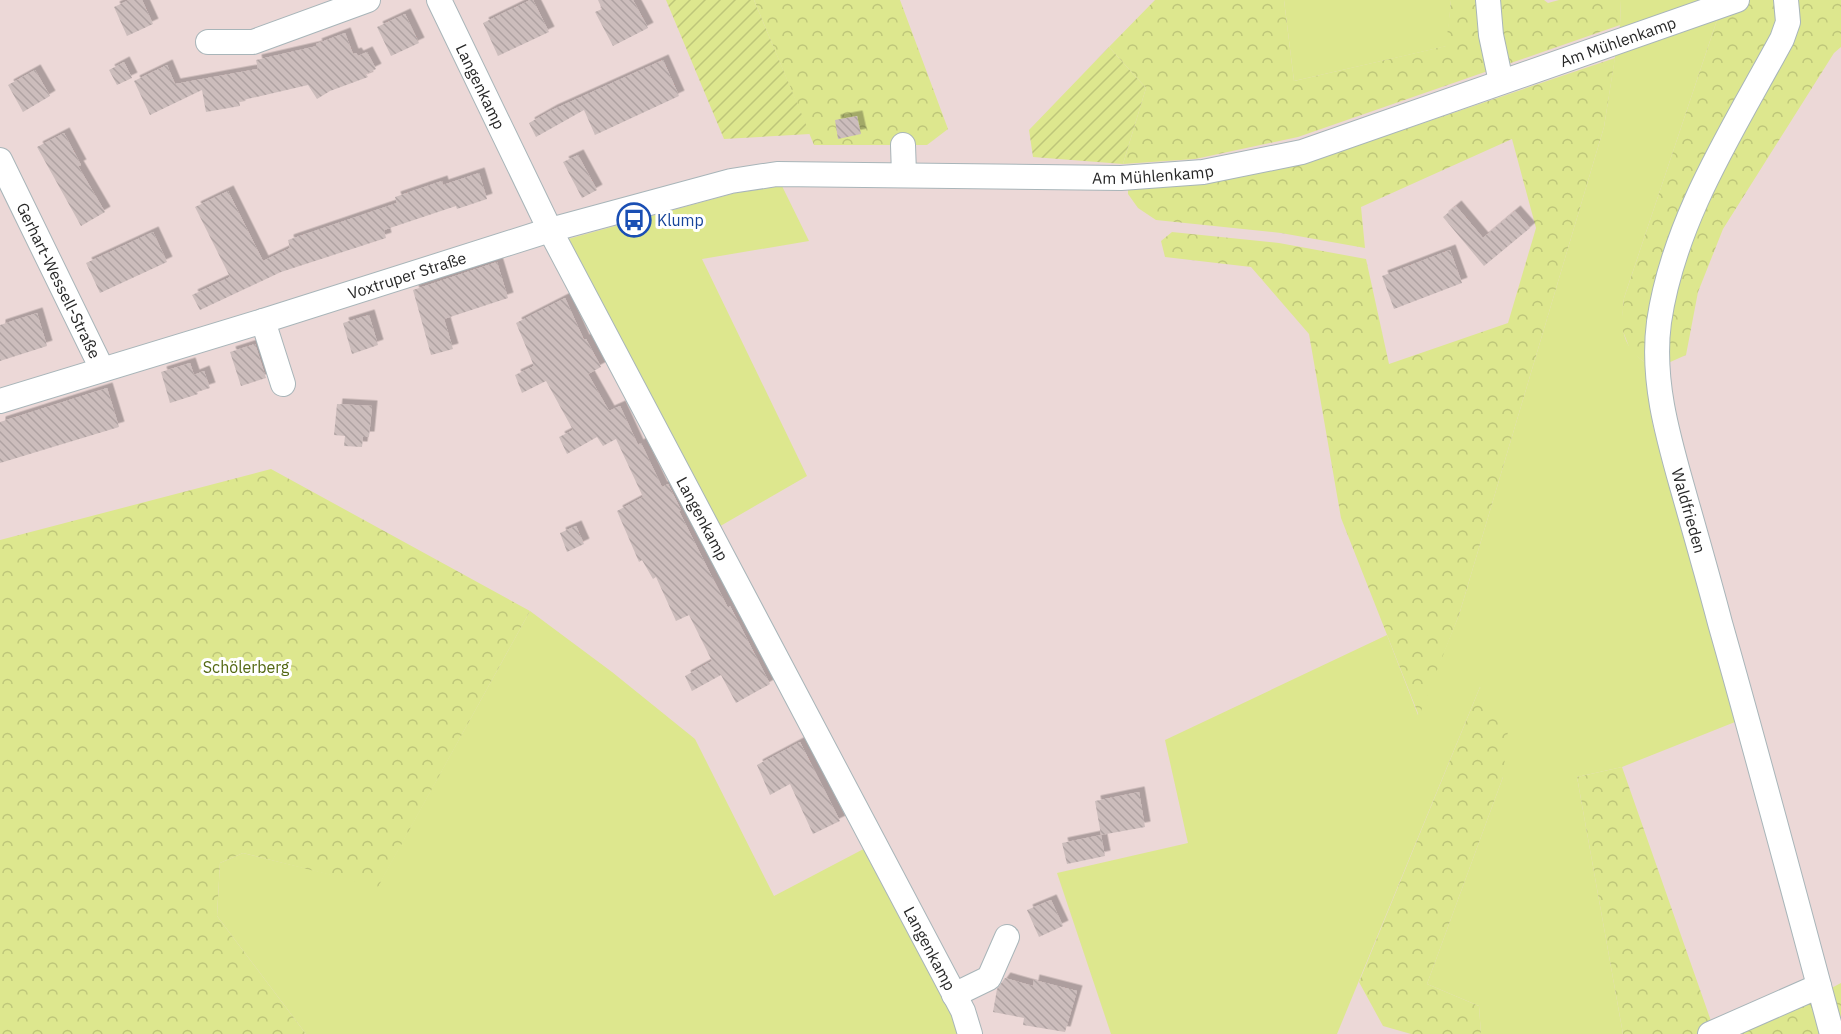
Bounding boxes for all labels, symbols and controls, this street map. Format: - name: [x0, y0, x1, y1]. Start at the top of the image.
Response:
- street label: Am Mühlenkamp: [1557, 12, 1679, 71]
- street label: Langenkamp: [452, 41, 510, 132]
- street label: Am Mühlenkamp: [1092, 160, 1215, 188]
- street label: Gerhart-Wessell-Straße: [12, 199, 105, 362]
- bus stop icon: Klump: [616, 202, 652, 238]
- place label: Klump: [657, 210, 704, 230]
- street label: Voxtruper Straße: [345, 247, 469, 303]
- street label: Waldfrieden: [1667, 466, 1710, 555]
- street label: Langenkamp: [672, 473, 733, 564]
- park label: Schölerberg: [203, 657, 290, 677]
- street label: Langenkamp: [900, 903, 960, 994]

